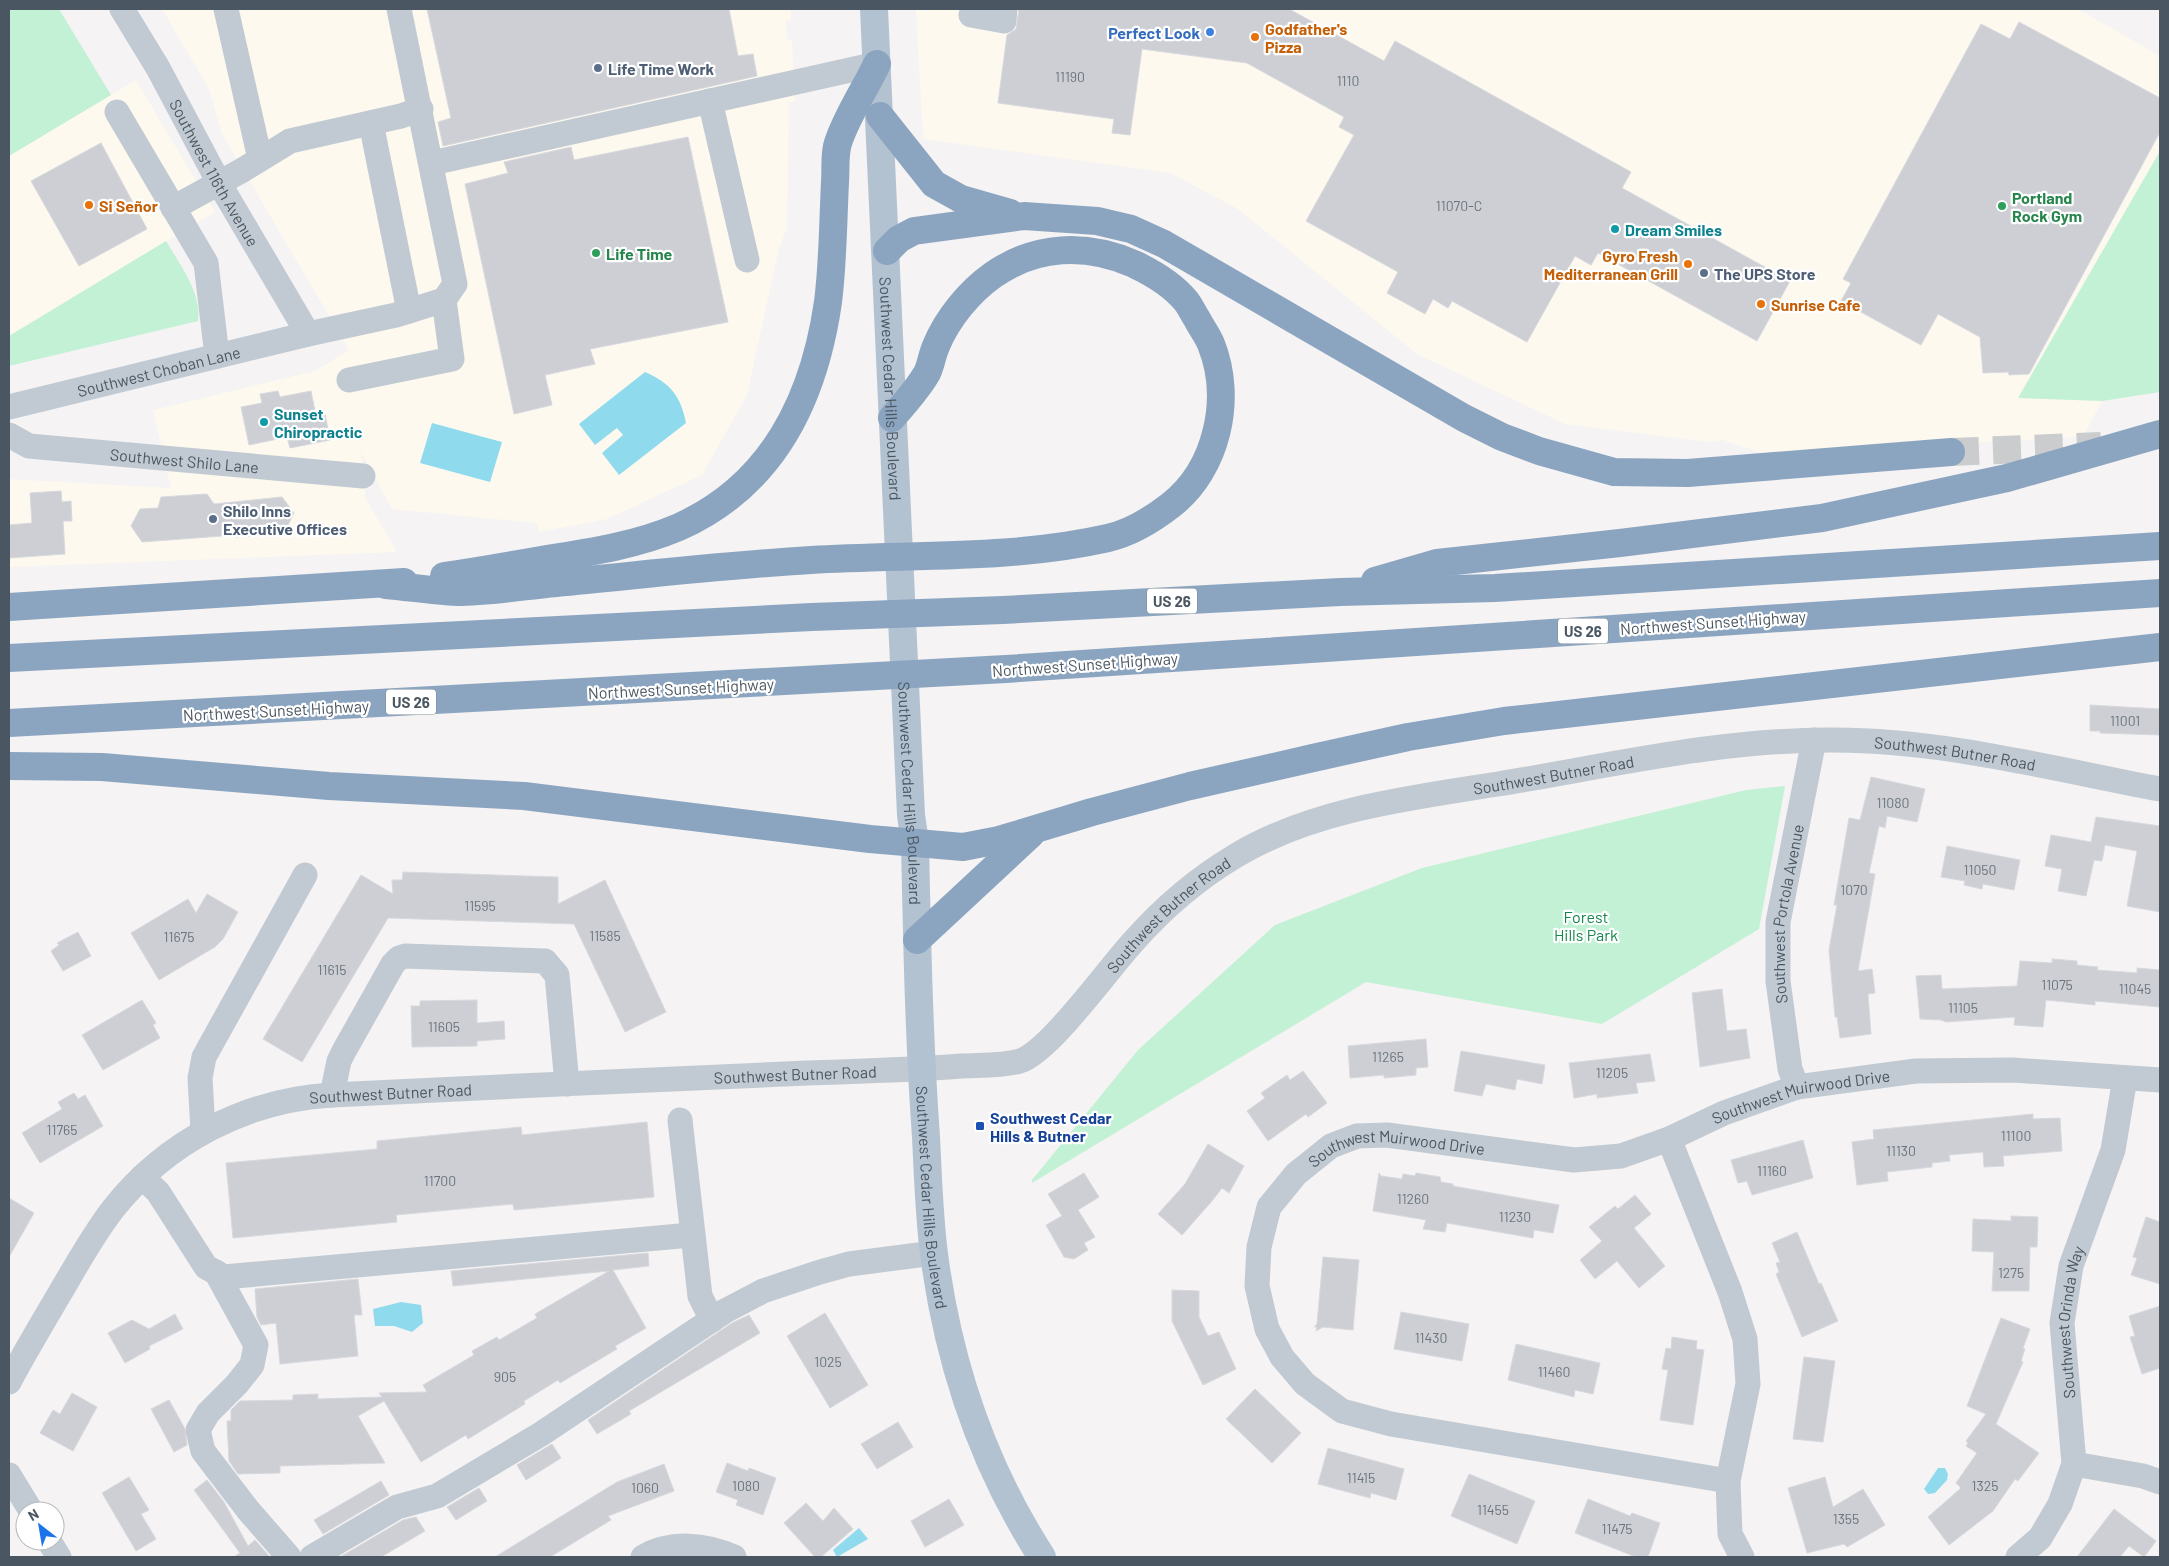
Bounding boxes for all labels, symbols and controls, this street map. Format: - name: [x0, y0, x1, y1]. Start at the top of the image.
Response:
- place label: Godfather's Pizza: [1265, 19, 1347, 56]
- place label: Perfect Look: [1108, 23, 1200, 42]
- marker: Perfect Look: [1204, 26, 1216, 38]
- marker: Godfather's Pizza: [1249, 31, 1261, 43]
- place label: Life Time Work: [608, 59, 715, 78]
- marker: Life Time Work: [592, 62, 604, 74]
- house number: 11190: [1055, 68, 1085, 85]
- house number: 1110: [1337, 72, 1359, 89]
- street label: Southwest 116th Avenue: [167, 96, 263, 249]
- place label: Portland Rock Gym: [2012, 188, 2082, 225]
- place label: Si Señor: [99, 196, 158, 215]
- house number: 11070-C: [1436, 197, 1482, 214]
- marker: Si Señor: [83, 199, 95, 211]
- marker: Portland Rock Gym: [1996, 200, 2008, 212]
- place label: Dream Smiles: [1625, 220, 1722, 239]
- marker: Dream Smiles: [1609, 223, 1621, 235]
- place label: Life Time: [606, 244, 673, 263]
- place label: Gyro Fresh Mediterranean Grill: [1544, 246, 1678, 283]
- marker: Life Time: [590, 247, 602, 259]
- marker: Gyro Fresh Mediterranean Grill: [1682, 258, 1694, 270]
- place label: The UPS Store: [1714, 264, 1816, 283]
- marker: The UPS Store: [1698, 267, 1710, 279]
- street label: Southwest Cedar Hills Boulevard: [877, 276, 906, 501]
- place label: Sunrise Cafe: [1771, 295, 1861, 314]
- marker: Sunrise Cafe: [1755, 298, 1767, 310]
- street label: Southwest Choban Lane: [75, 341, 242, 400]
- place label: Sunset Chiropractic: [274, 404, 363, 441]
- marker: Sunset Chiropractic: [258, 416, 270, 428]
- street label: Southwest Shilo Lane: [109, 444, 260, 476]
- place label: Shilo Inns Executive Offices: [223, 501, 347, 538]
- marker: Shilo Inns Executive Offices: [207, 513, 219, 525]
- road number: US 26: [1147, 588, 1197, 614]
- street label: Northwest Sunset Highway: [1619, 606, 1807, 638]
- road number: US 26: [1558, 618, 1608, 644]
- street label: Northwest Sunset Highway: [991, 648, 1179, 680]
- street label: Northwest Sunset Highway: [587, 674, 775, 702]
- street label: Southwest Cedar Hills Boulevard: [895, 681, 926, 905]
- road number: US 26: [386, 690, 436, 714]
- street label: Northwest Sunset Highway: [182, 696, 370, 724]
- house number: 11001: [2110, 712, 2140, 729]
- street label: Southwest Butner Road: [1874, 732, 2037, 773]
- street label: Southwest Butner Road: [1472, 751, 1635, 797]
- house number: 11080: [1877, 794, 1909, 811]
- street label: Southwest Portola Avenue: [1768, 822, 1807, 1005]
- street label: Southwest Butner Road: [1102, 852, 1234, 976]
- house number: 11050: [1964, 861, 1996, 878]
- house number: 1070: [1840, 881, 1868, 898]
- house number: 11595: [464, 897, 496, 914]
- park label: Forest Hills Park: [1554, 907, 1618, 944]
- house number: 11585: [589, 927, 621, 944]
- house number: 11675: [164, 928, 194, 945]
- house number: 11615: [318, 961, 346, 978]
- house number: 11075: [2041, 976, 2073, 993]
- house number: 11045: [2119, 980, 2151, 997]
- house number: 11105: [1948, 999, 1978, 1016]
- house number: 11605: [428, 1018, 460, 1035]
- house number: 11265: [1372, 1048, 1404, 1065]
- street label: Southwest Butner Road: [713, 1061, 877, 1086]
- house number: 11205: [1596, 1064, 1628, 1081]
- street label: Southwest Muirwood Drive: [1708, 1065, 1891, 1127]
- street label: Southwest Butner Road: [308, 1079, 472, 1107]
- street label: Southwest Cedar Hills Boulevard: [913, 1085, 952, 1310]
- place label: Southwest Cedar Hills & Butner: [990, 1108, 1112, 1145]
- marker: Southwest Cedar Hills & Butner: [974, 1120, 986, 1132]
- house number: 11765: [47, 1121, 77, 1138]
- street label: Southwest Muirwood Drive: [1304, 1125, 1486, 1171]
- house number: 11100: [2001, 1127, 2031, 1144]
- house number: 11130: [1886, 1142, 1916, 1159]
- house number: 11160: [1757, 1162, 1787, 1179]
- house number: 11700: [424, 1172, 456, 1189]
- house number: 11260: [1397, 1190, 1429, 1207]
- house number: 11230: [1499, 1208, 1531, 1225]
- street label: Southwest Orinda Way: [2052, 1242, 2087, 1399]
- house number: 1275: [1998, 1264, 2024, 1281]
- house number: 11430: [1415, 1329, 1447, 1346]
- house number: 1025: [814, 1353, 842, 1370]
- house number: 11460: [1538, 1363, 1570, 1380]
- house number: 905: [494, 1368, 516, 1385]
- house number: 11415: [1347, 1469, 1375, 1486]
- house number: 1080: [732, 1477, 760, 1494]
- house number: 1325: [1972, 1477, 1998, 1494]
- house number: 1060: [631, 1479, 659, 1496]
- north arrow: [15, 1501, 65, 1551]
- house number: 11455: [1477, 1501, 1509, 1518]
- text: N: [25, 1505, 41, 1524]
- house number: 1355: [1833, 1510, 1859, 1527]
- house number: 11475: [1602, 1520, 1632, 1537]

